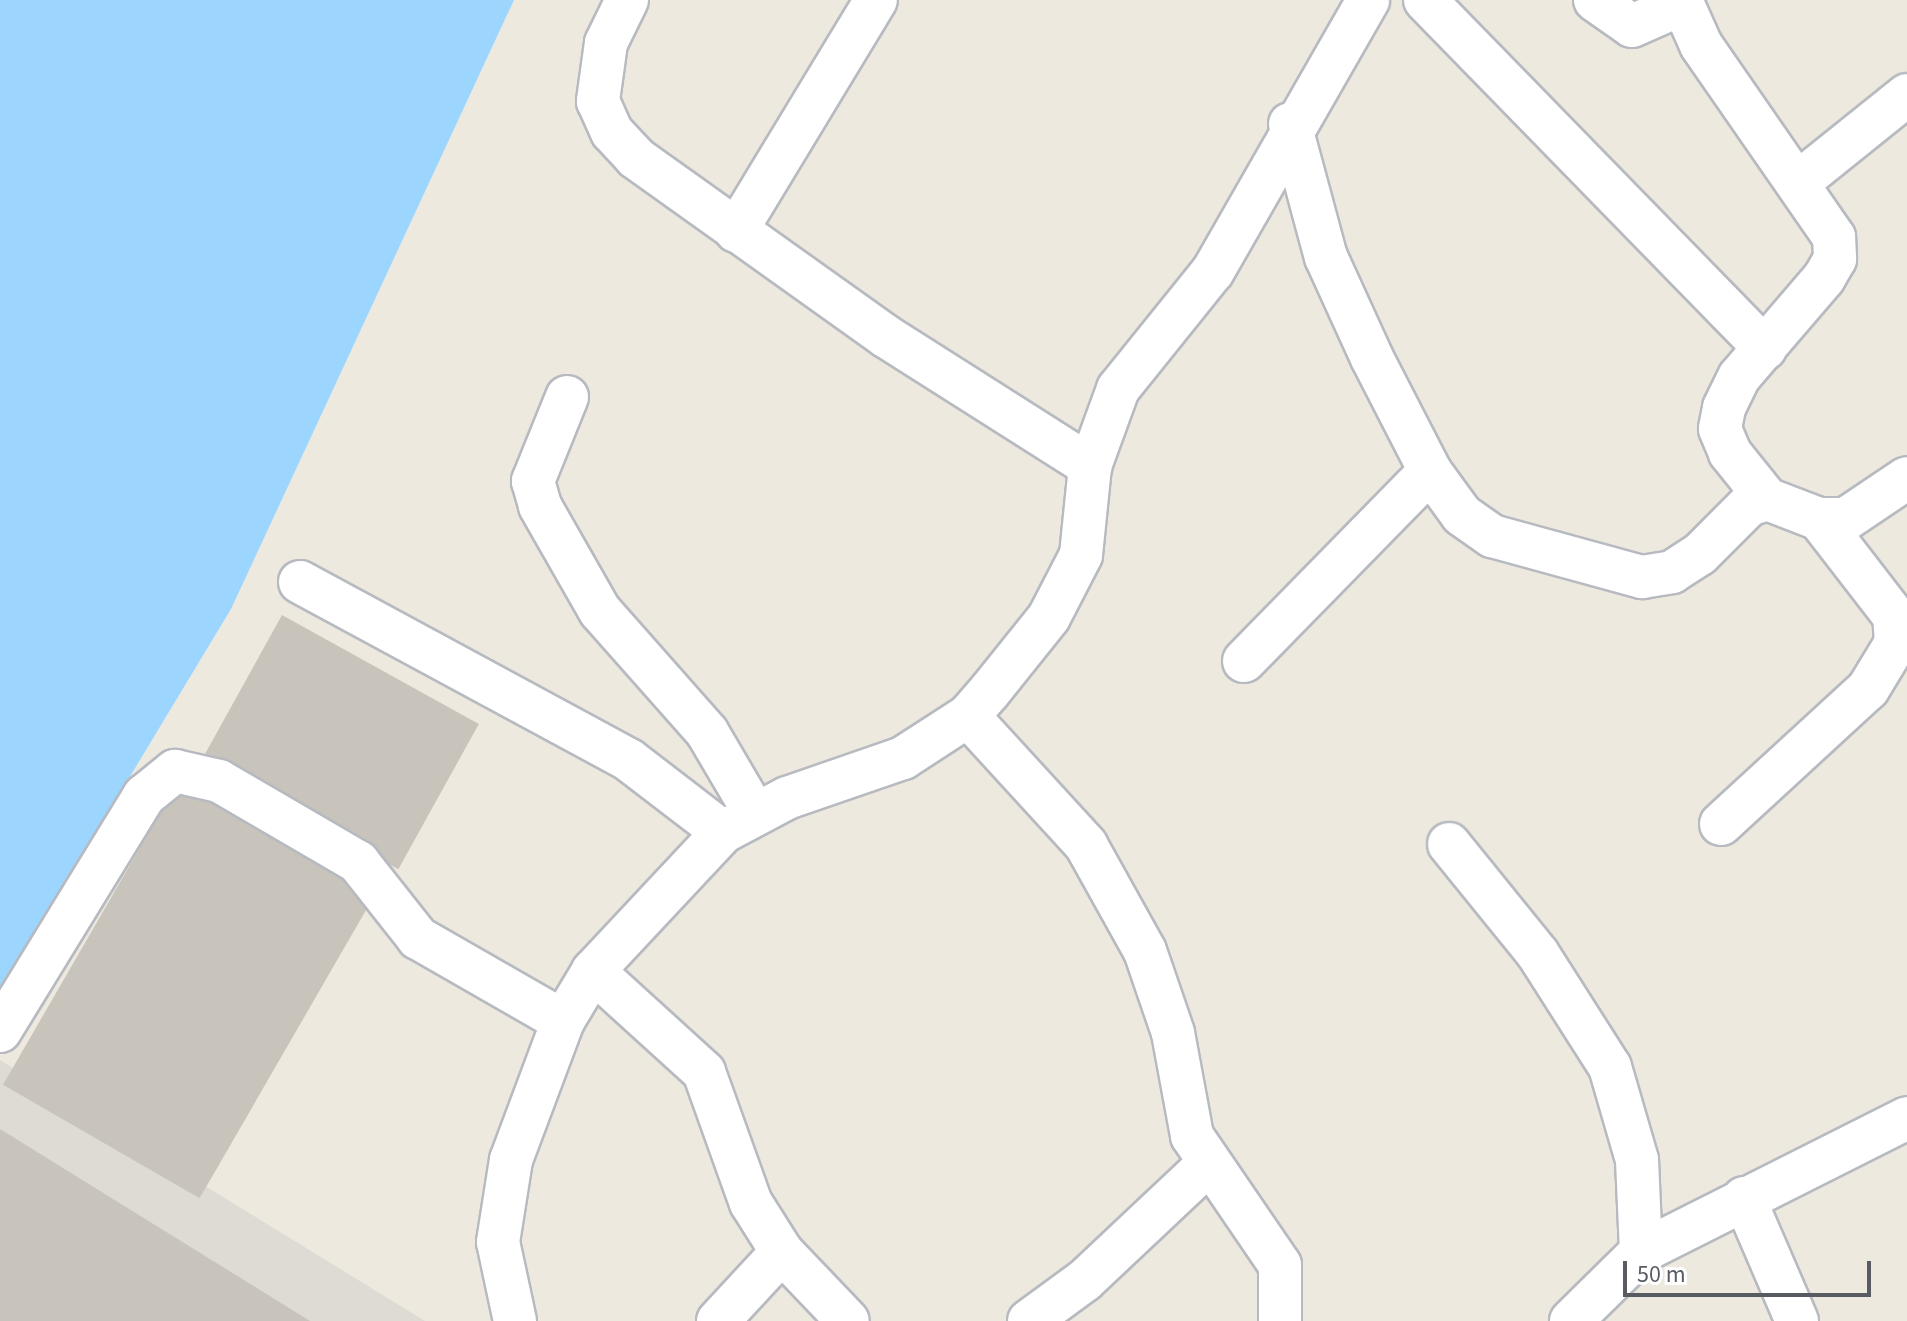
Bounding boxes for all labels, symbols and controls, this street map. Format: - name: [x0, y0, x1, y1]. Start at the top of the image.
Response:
- scale bar: [1627, 1245, 1875, 1295]
- text: 50 m: [1637, 1257, 1686, 1292]

